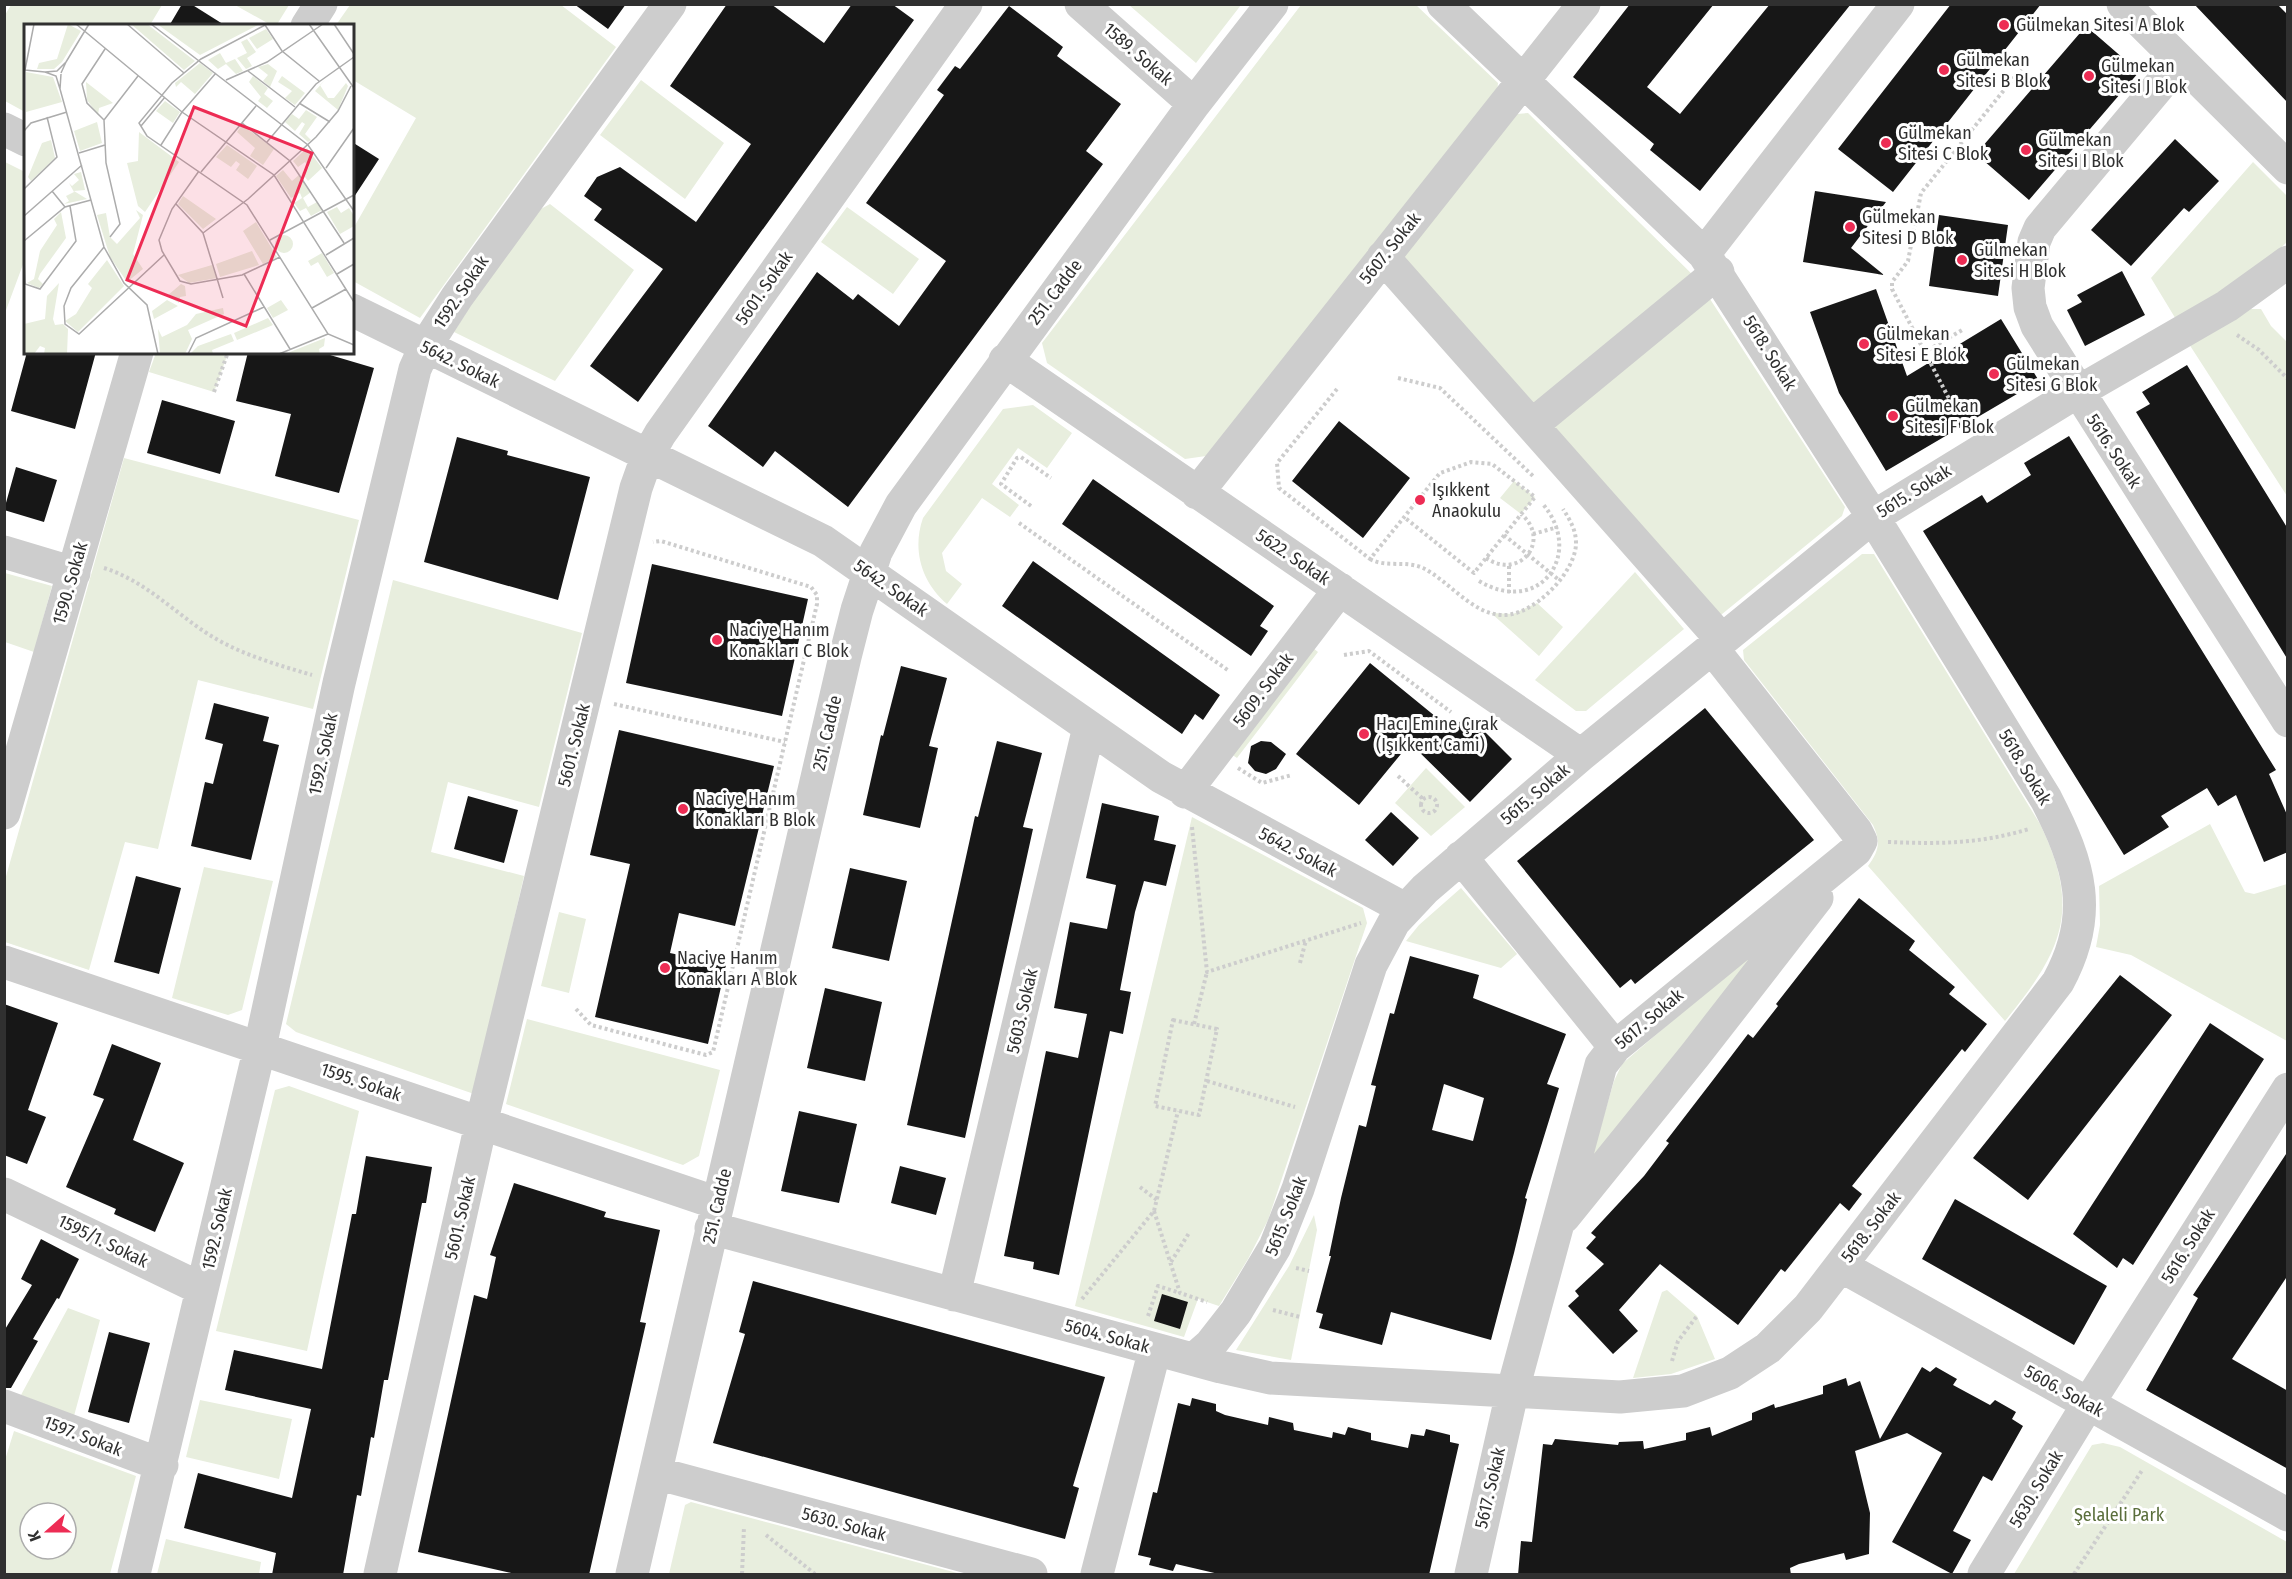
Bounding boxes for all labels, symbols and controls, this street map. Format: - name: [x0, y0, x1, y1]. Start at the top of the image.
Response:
- place label: Gülmekan Sitesi A Blok: [2016, 14, 2185, 36]
- street label: 1589. Sokak: [1099, 18, 1178, 90]
- marker: Gülmekan Sitesi A Blok: [1997, 18, 2011, 32]
- inset map: [24, 24, 354, 354]
- place label: Gülmekan Sitesi B Blok: [1956, 49, 2047, 92]
- place label: Gülmekan Sitesi J Blok: [2101, 55, 2188, 98]
- marker: Gülmekan Sitesi B Blok: [1937, 63, 1951, 77]
- marker: Gülmekan Sitesi J Blok: [2082, 69, 2096, 83]
- place label: Gülmekan Sitesi C Blok: [1898, 122, 1989, 165]
- place label: Gülmekan Sitesi I Blok: [2038, 129, 2124, 172]
- marker: Gülmekan Sitesi C Blok: [1879, 136, 1893, 150]
- marker: Gülmekan Sitesi I Blok: [2019, 143, 2033, 157]
- place label: Gülmekan Sitesi D Blok: [1862, 206, 1954, 249]
- street label: 5607. Sokak: [1355, 207, 1426, 288]
- marker: Gülmekan Sitesi D Blok: [1843, 220, 1857, 234]
- place label: Gülmekan Sitesi H Blok: [1974, 239, 2067, 282]
- street label: 5601. Sokak: [731, 246, 798, 329]
- street label: 1592. Sokak: [429, 251, 494, 333]
- marker: Gülmekan Sitesi H Blok: [1955, 253, 1969, 267]
- street label: 251. Cadde: [1023, 255, 1087, 329]
- street label: 5618. Sokak: [1738, 311, 1802, 395]
- place label: Gülmekan Sitesi E Blok: [1876, 323, 1966, 366]
- street label: 5642. Sokak: [417, 335, 504, 393]
- marker: Gülmekan Sitesi E Blok: [1857, 337, 1871, 351]
- place label: Gülmekan Sitesi G Blok: [2006, 353, 2098, 396]
- marker: Gülmekan Sitesi G Blok: [1987, 367, 2001, 381]
- place label: Gülmekan Sitesi F Blok: [1905, 395, 1995, 438]
- marker: Gülmekan Sitesi F Blok: [1886, 409, 1900, 423]
- street label: 5616. Sokak: [2082, 410, 2146, 493]
- street label: 5615. Sokak: [1873, 459, 1956, 522]
- place label: Işıkkent Anaokulu: [1432, 479, 1501, 522]
- marker: Işıkkent Anaokulu: [1413, 493, 1427, 507]
- street label: 5622. Sokak: [1252, 524, 1335, 590]
- street label: 1590. Sokak: [48, 539, 92, 627]
- street label: 5642. Sokak: [850, 555, 933, 622]
- place label: Naciye Hanım Konakları C Blok: [729, 619, 849, 662]
- marker: Naciye Hanım Konakları C Blok: [710, 633, 724, 647]
- street label: 5609. Sokak: [1228, 648, 1298, 731]
- street label: 251. Cadde: [808, 693, 846, 773]
- street label: 5601. Sokak: [553, 701, 595, 789]
- street label: 1592. Sokak: [304, 710, 343, 797]
- place label: Hacı Emine Çırak (Işıkkent Cami): [1376, 713, 1498, 756]
- street label: 5618. Sokak: [1994, 725, 2056, 809]
- marker: Hacı Emine Çırak (Işıkkent Cami): [1357, 727, 1371, 741]
- street label: 5615. Sokak: [1496, 758, 1574, 829]
- place label: Naciye Hanım Konakları B Blok: [695, 788, 816, 831]
- marker: Naciye Hanım Konakları B Blok: [676, 802, 690, 816]
- street label: 5642. Sokak: [1255, 822, 1341, 882]
- place label: Naciye Hanım Konakları A Blok: [677, 947, 798, 990]
- marker: Naciye Hanım Konakları A Blok: [658, 961, 672, 975]
- street label: 5603. Sokak: [1002, 966, 1043, 1056]
- street label: 5617. Sokak: [1610, 984, 1688, 1054]
- street label: 1595. Sokak: [318, 1058, 405, 1106]
- street label: 251. Cadde: [698, 1166, 736, 1246]
- street label: 5615. Sokak: [1260, 1173, 1312, 1259]
- street label: 5601. Sokak: [440, 1174, 480, 1262]
- street label: 1592. Sokak: [197, 1185, 237, 1272]
- street label: 5618. Sokak: [1836, 1187, 1906, 1267]
- street label: 5616. Sokak: [2156, 1204, 2220, 1287]
- street label: 1595/1. Sokak: [54, 1210, 152, 1273]
- street label: 5604. Sokak: [1062, 1314, 1152, 1358]
- street label: 5606. Sokak: [2021, 1360, 2108, 1422]
- street label: 1597. Sokak: [41, 1411, 126, 1461]
- street label: 5617. Sokak: [1470, 1445, 1510, 1531]
- street label: 5630. Sokak: [2004, 1446, 2068, 1532]
- north arrow: [18, 1501, 78, 1561]
- street label: 5630. Sokak: [799, 1502, 889, 1546]
- park label: Şelaleli Park: [2074, 1504, 2165, 1526]
- text: K: [24, 1528, 45, 1544]

